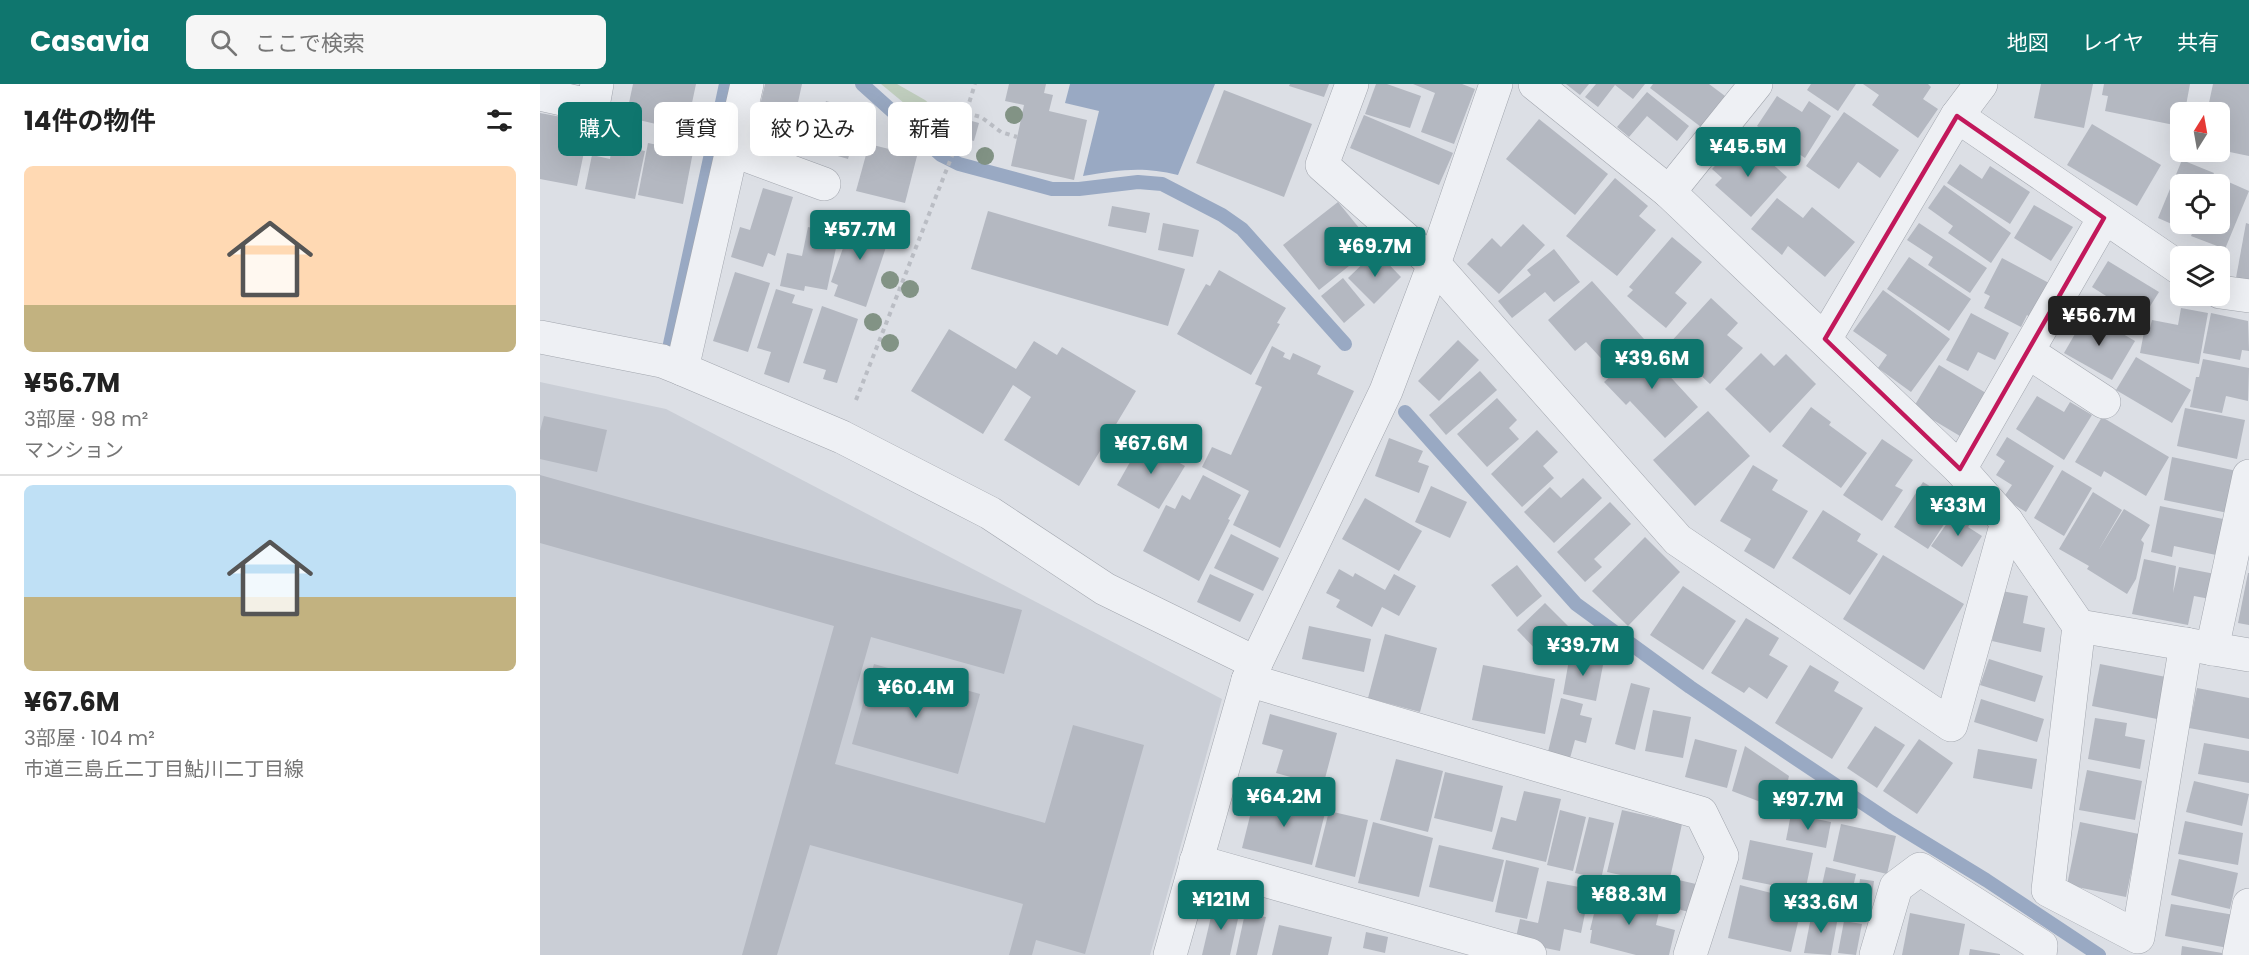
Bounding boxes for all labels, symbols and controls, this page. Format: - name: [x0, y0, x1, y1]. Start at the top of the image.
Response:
- search box: [186, 15, 606, 69]
- text: Casavia: [30, 22, 150, 61]
- icon: search: [207, 26, 240, 59]
- text: ここで検索: [255, 28, 365, 59]
- text: 地図: [2007, 28, 2049, 57]
- text: レイヤ: [2082, 28, 2144, 57]
- text: 共有: [2177, 28, 2219, 57]
- chip: 購入: [558, 102, 642, 156]
- chip: 賃貸: [654, 102, 738, 156]
- chip: 絞り込み: [750, 102, 876, 156]
- chip: 新着: [888, 102, 972, 156]
- north arrow: [2170, 102, 2230, 162]
- map controls: [2170, 102, 2230, 306]
- text: 14件の物件: [24, 103, 155, 139]
- icon: filters: [483, 104, 516, 137]
- pin: ¥45.5M: [1699, 127, 1797, 178]
- text: ¥45.5M: [1710, 132, 1786, 160]
- button: locate: [2170, 174, 2230, 234]
- icon: home: [216, 205, 324, 313]
- pin: ¥57.7M: [811, 210, 909, 261]
- text: ¥57.7M: [824, 215, 896, 243]
- pin: ¥69.7M: [1326, 227, 1424, 278]
- text: ¥69.7M: [1338, 232, 1412, 260]
- button: layers: [2170, 246, 2230, 306]
- pin: ¥56.7M: [2050, 296, 2148, 347]
- text: ¥56.7M: [2062, 301, 2136, 329]
- pin: ¥39.6M: [1603, 339, 1701, 390]
- text: ¥39.6M: [1615, 344, 1689, 372]
- text: ¥56.7M: [24, 365, 120, 401]
- text: 3部屋 · 98 m²: [24, 405, 148, 433]
- pin: ¥67.6M: [1102, 424, 1200, 475]
- text: ¥67.6M: [1114, 429, 1188, 457]
- text: マンション: [24, 436, 124, 464]
- pin: ¥33M: [1922, 486, 1994, 537]
- text: ¥33M: [1930, 491, 1986, 519]
- icon: home: [216, 524, 324, 632]
- pin: ¥39.7M: [1534, 626, 1632, 677]
- text: ¥39.7M: [1547, 631, 1619, 659]
- pin: ¥60.4M: [867, 668, 965, 719]
- text: ¥60.4M: [878, 673, 954, 701]
- text: ¥67.6M: [24, 684, 120, 720]
- text: 3部屋 · 104 m²: [24, 724, 155, 752]
- text: 市道三島丘二丁目鮎川二丁目線: [24, 755, 304, 783]
- pin: ¥64.2M: [1235, 777, 1333, 828]
- pin: ¥97.7M: [1759, 780, 1857, 831]
- text: ¥64.2M: [1246, 782, 1322, 810]
- text: ¥97.7M: [1772, 785, 1844, 813]
- pin: ¥88.3M: [1580, 875, 1678, 926]
- pin: ¥121M: [1179, 880, 1263, 931]
- text: ¥88.3M: [1591, 880, 1667, 908]
- pin: ¥33.6M: [1772, 883, 1870, 934]
- text: ¥121M: [1192, 885, 1250, 913]
- text: ¥33.6M: [1784, 888, 1858, 916]

